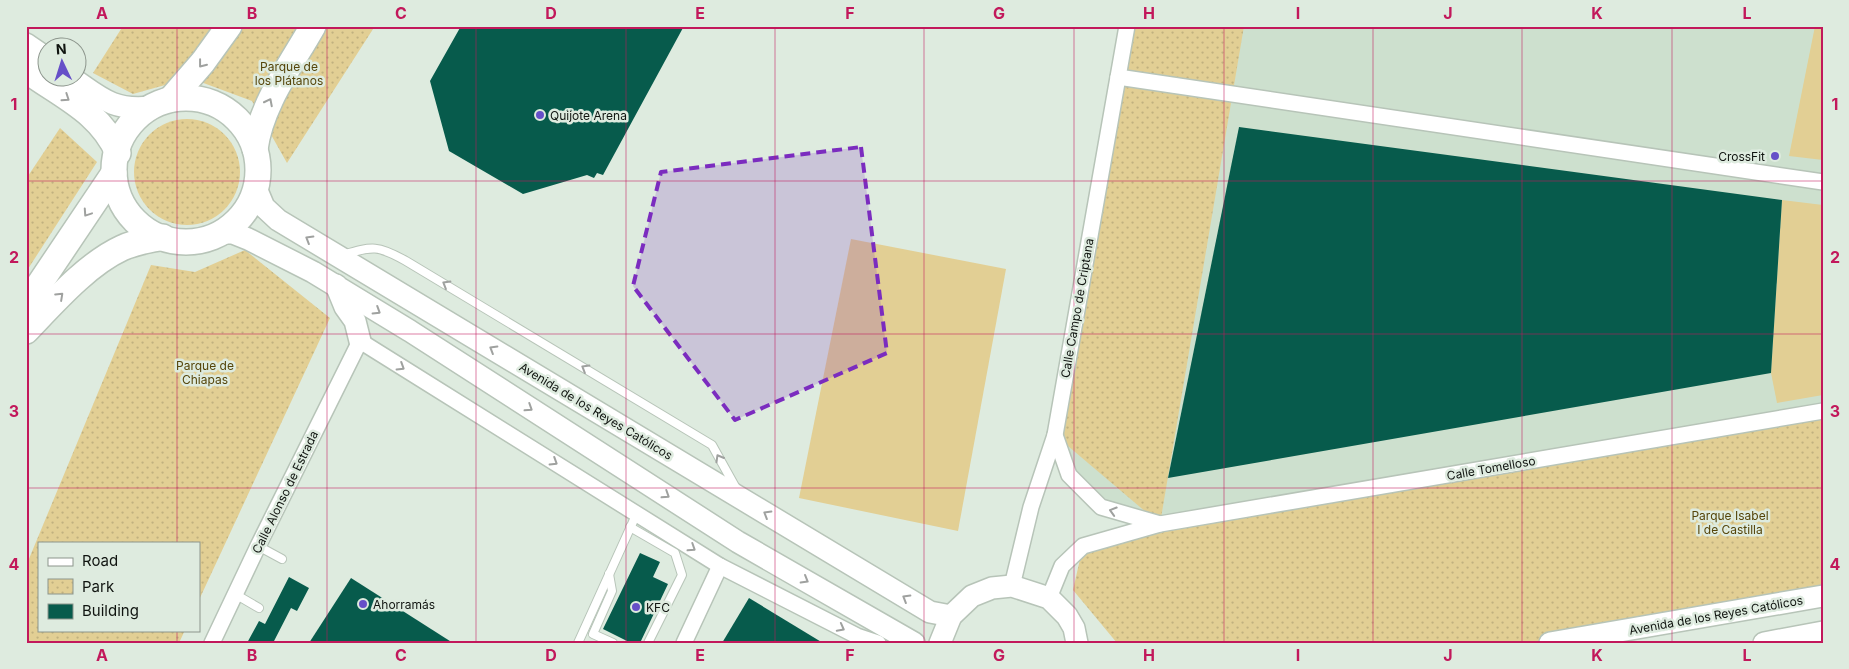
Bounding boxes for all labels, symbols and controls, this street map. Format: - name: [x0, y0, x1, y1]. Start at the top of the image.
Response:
- text: A: [96, 3, 108, 23]
- text: B: [247, 3, 257, 23]
- text: C: [395, 3, 407, 23]
- text: D: [545, 3, 557, 23]
- text: E: [695, 3, 705, 23]
- text: F: [845, 3, 855, 23]
- text: G: [993, 3, 1005, 23]
- text: H: [1143, 3, 1155, 23]
- text: I: [1296, 3, 1300, 23]
- text: J: [1443, 3, 1453, 23]
- text: K: [1591, 3, 1603, 23]
- text: L: [1742, 3, 1752, 23]
- north arrow: [38, 38, 88, 88]
- text: N: [55, 40, 67, 57]
- one-way arrow: [199, 58, 207, 67]
- park label: Parque de los Plátanos: [255, 59, 323, 88]
- one-way arrow: [61, 92, 70, 101]
- text: 1: [11, 94, 17, 114]
- text: 1: [1832, 94, 1838, 114]
- one-way arrow: [263, 99, 273, 108]
- place label: Quijote Arena: [550, 108, 627, 123]
- marker: Quijote Arena: [534, 109, 546, 121]
- place label: CrossFit: [1718, 149, 1765, 164]
- marker: CrossFit: [1769, 150, 1781, 162]
- one-way arrow: [84, 208, 93, 217]
- one-way arrow: [305, 235, 314, 245]
- street label: Calle Campo de Criptana: [1057, 237, 1097, 379]
- text: 2: [9, 247, 19, 267]
- text: 2: [1830, 247, 1840, 267]
- one-way arrow: [442, 281, 451, 291]
- one-way arrow: [55, 293, 64, 302]
- one-way arrow: [372, 305, 381, 314]
- one-way arrow: [489, 346, 498, 356]
- park label: Parque de Chiapas: [176, 358, 234, 387]
- street label: Avenida de los Reyes Católicos: [517, 359, 675, 463]
- one-way arrow: [396, 361, 405, 370]
- one-way arrow: [582, 365, 591, 375]
- text: 3: [9, 401, 19, 421]
- one-way arrow: [524, 401, 533, 411]
- text: 3: [1830, 401, 1840, 421]
- street label: Calle Alonso de Estrada: [249, 428, 321, 556]
- street label: Calle Tomelloso: [1446, 453, 1536, 483]
- one-way arrow: [715, 454, 725, 463]
- one-way arrow: [549, 455, 558, 465]
- one-way arrow: [661, 489, 670, 499]
- one-way arrow: [1109, 506, 1117, 516]
- park label: Parque Isabel I de Castilla: [1691, 508, 1769, 537]
- one-way arrow: [764, 511, 773, 521]
- legend: [38, 542, 200, 632]
- one-way arrow: [686, 542, 696, 551]
- text: Road: [82, 551, 118, 570]
- text: 4: [9, 554, 20, 574]
- text: 4: [1830, 554, 1841, 574]
- one-way arrow: [799, 573, 808, 583]
- text: Park: [82, 577, 115, 596]
- street label: Avenida de los Reyes Católicos: [1628, 592, 1804, 638]
- one-way arrow: [903, 594, 912, 604]
- place label: Ahorramás: [373, 597, 435, 612]
- marker: Ahorramás: [357, 598, 369, 610]
- place label: KFC: [646, 600, 670, 615]
- text: Building: [82, 601, 139, 620]
- marker: KFC: [630, 601, 642, 613]
- one-way arrow: [836, 622, 845, 632]
- text: A: [96, 645, 108, 665]
- text: B: [247, 645, 257, 665]
- text: C: [395, 645, 407, 665]
- text: D: [545, 645, 557, 665]
- text: E: [695, 645, 705, 665]
- text: F: [845, 645, 855, 665]
- text: G: [993, 645, 1005, 665]
- text: H: [1143, 645, 1155, 665]
- text: I: [1296, 645, 1300, 665]
- text: J: [1443, 645, 1453, 665]
- text: K: [1591, 645, 1603, 665]
- text: L: [1742, 645, 1752, 665]

